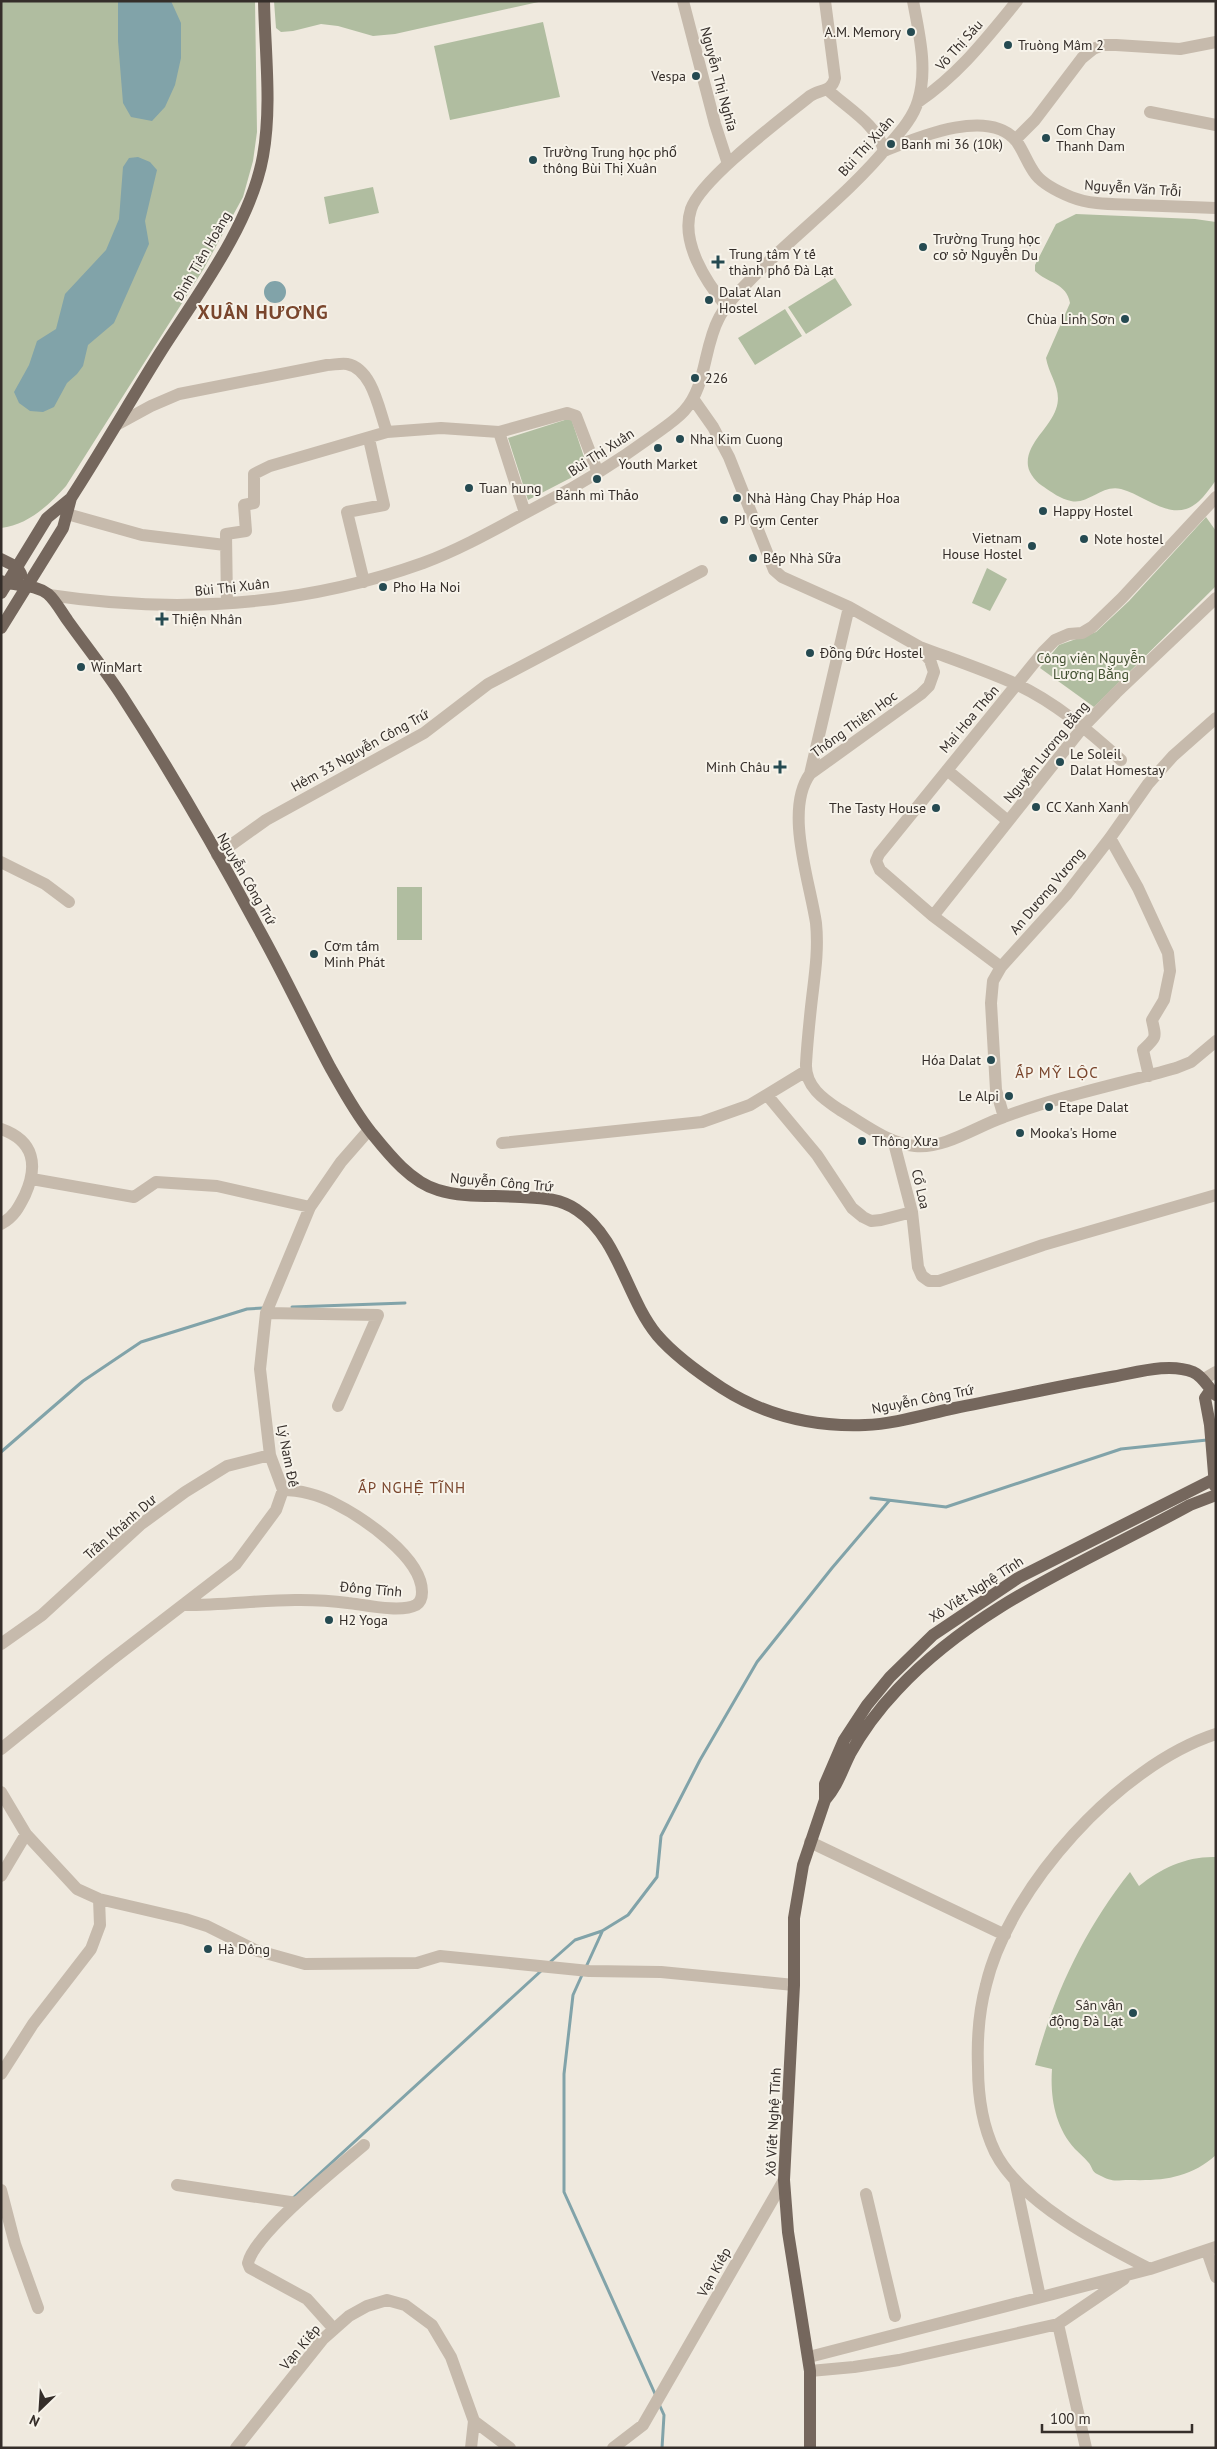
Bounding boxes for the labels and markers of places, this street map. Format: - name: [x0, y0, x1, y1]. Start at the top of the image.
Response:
- place label: A.M. Memory: [824, 23, 901, 41]
- marker: A.M. Memory: [905, 26, 917, 38]
- place label: Truòng Mâm 2: [1018, 36, 1104, 54]
- marker: Truòng Mâm 2: [1002, 39, 1014, 51]
- place label: Vespa: [650, 67, 686, 85]
- marker: Vespa: [690, 70, 702, 82]
- place label: Com Chay Thanh Dam: [1056, 121, 1125, 155]
- marker: Com Chay Thanh Dam: [1040, 132, 1052, 144]
- place label: Banh mi 36 (10k): [901, 135, 1003, 153]
- marker: Banh mi 36 (10k): [885, 138, 897, 150]
- place label: Trường Trung học phổ thông Bùi Thị Xuân: [543, 143, 677, 177]
- marker: Trường Trung học phổ thông Bùi Thị Xuân: [527, 154, 539, 166]
- place label: Trường Trung học cơ sở Nguyễn Du: [933, 230, 1040, 264]
- marker: Trường Trung học cơ sở Nguyễn Du: [917, 241, 929, 253]
- place label: Trung tâm Y tế thành phố Đà Lạt: [729, 245, 834, 279]
- marker: Trung tâm Y tế thành phố Đà Lạt: [711, 255, 725, 269]
- place label: Dalat Alan Hostel: [719, 283, 781, 317]
- marker: Dalat Alan Hostel: [703, 294, 715, 306]
- place label: Chùa Linh Sơn: [1027, 310, 1115, 328]
- marker: Chùa Linh Sơn: [1119, 313, 1131, 325]
- place label: 226: [705, 369, 728, 387]
- marker: 226: [689, 372, 701, 384]
- place label: Nha Kim Cuong: [690, 430, 783, 448]
- marker: Nha Kim Cuong: [674, 433, 686, 445]
- marker: Youth Market: [652, 442, 664, 454]
- place label: Youth Market: [619, 455, 698, 473]
- marker: Bánh mì Thảo: [591, 473, 603, 485]
- place label: Tuan hung: [479, 479, 542, 497]
- marker: Tuan hung: [463, 482, 475, 494]
- place label: Bánh mì Thảo: [555, 486, 639, 504]
- place label: Nhà Hàng Chay Pháp Hoa: [747, 489, 900, 507]
- marker: Nhà Hàng Chay Pháp Hoa: [731, 492, 743, 504]
- place label: Happy Hostel: [1053, 502, 1133, 520]
- marker: Happy Hostel: [1037, 505, 1049, 517]
- place label: PJ Gym Center: [734, 511, 819, 529]
- marker: PJ Gym Center: [718, 514, 730, 526]
- place label: Vietnam House Hostel: [942, 529, 1022, 563]
- place label: Note hostel: [1094, 530, 1163, 548]
- marker: Note hostel: [1078, 533, 1090, 545]
- marker: Vietnam House Hostel: [1026, 540, 1038, 552]
- place label: Bếp Nhà Sữa: [763, 549, 841, 567]
- marker: Bếp Nhà Sữa: [747, 552, 759, 564]
- place label: Pho Ha Noi: [393, 578, 461, 596]
- marker: Pho Ha Noi: [377, 581, 389, 593]
- place label: Thiện Nhân: [172, 610, 242, 628]
- marker: Thiện Nhân: [156, 613, 168, 625]
- place label: Đồng Đức Hostel: [819, 644, 923, 662]
- marker: Đồng Đức Hostel: [804, 647, 816, 659]
- place label: WinMart: [91, 658, 142, 676]
- marker: WinMart: [75, 661, 87, 673]
- place label: Le Soleil Dalat Homestay: [1070, 745, 1166, 779]
- marker: Le Soleil Dalat Homestay: [1054, 756, 1066, 768]
- place label: Minh Châu: [706, 758, 770, 776]
- marker: Minh Châu: [774, 761, 786, 773]
- place label: CC Xanh Xanh: [1046, 798, 1129, 816]
- place label: The Tasty House: [829, 799, 926, 817]
- marker: CC Xanh Xanh: [1030, 801, 1042, 813]
- marker: The Tasty House: [930, 802, 942, 814]
- place label: Cơm tấm Minh Phát: [324, 937, 385, 971]
- marker: Cơm tấm Minh Phát: [308, 948, 320, 960]
- place label: Hóa Dalat: [922, 1051, 981, 1069]
- marker: Hóa Dalat: [985, 1054, 997, 1066]
- place label: Le Alpi: [959, 1087, 999, 1105]
- marker: Le Alpi: [1003, 1090, 1015, 1102]
- place label: Etape Dalat: [1059, 1098, 1129, 1116]
- marker: Etape Dalat: [1043, 1101, 1055, 1113]
- place label: Mooka's Home: [1030, 1124, 1117, 1142]
- marker: Mooka's Home: [1014, 1127, 1026, 1139]
- place label: Thông Xưa: [872, 1132, 938, 1150]
- marker: Thông Xưa: [856, 1135, 868, 1147]
- place label: H2 Yoga: [339, 1611, 388, 1629]
- marker: H2 Yoga: [323, 1614, 335, 1626]
- place label: Hà Dông: [218, 1940, 270, 1958]
- marker: Hà Dông: [202, 1943, 214, 1955]
- place label: Sân vận động Đà Lạt: [1049, 1996, 1123, 2030]
- marker: Sân vận động Đà Lạt: [1127, 2007, 1139, 2019]

